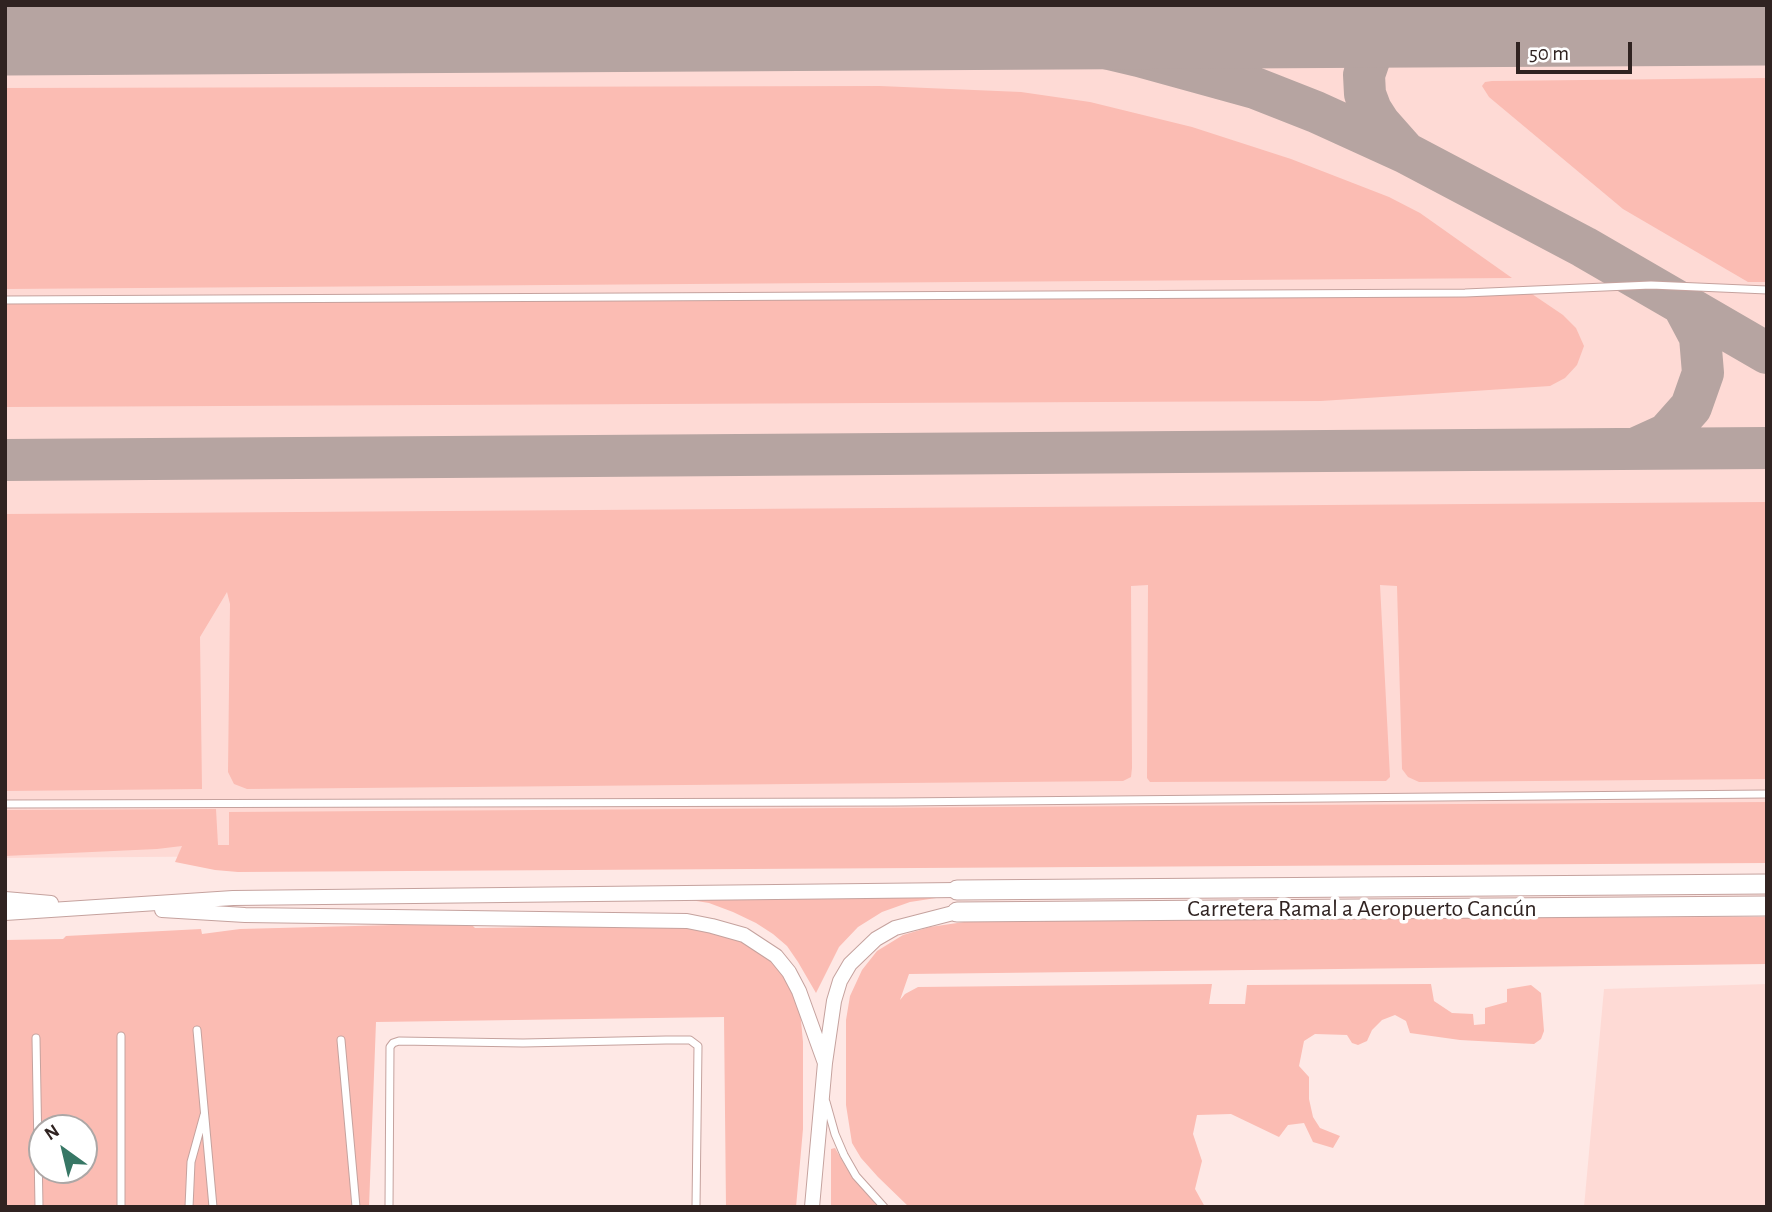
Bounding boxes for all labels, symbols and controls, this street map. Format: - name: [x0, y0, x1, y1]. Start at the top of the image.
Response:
- scale bar: [1520, 28, 1636, 72]
- text: 50 m: [1529, 43, 1569, 64]
- street label: Carretera Ramal a Aeropuerto Cancún: [1187, 895, 1537, 923]
- north arrow: [28, 1114, 98, 1184]
- text: N: [41, 1121, 63, 1144]

